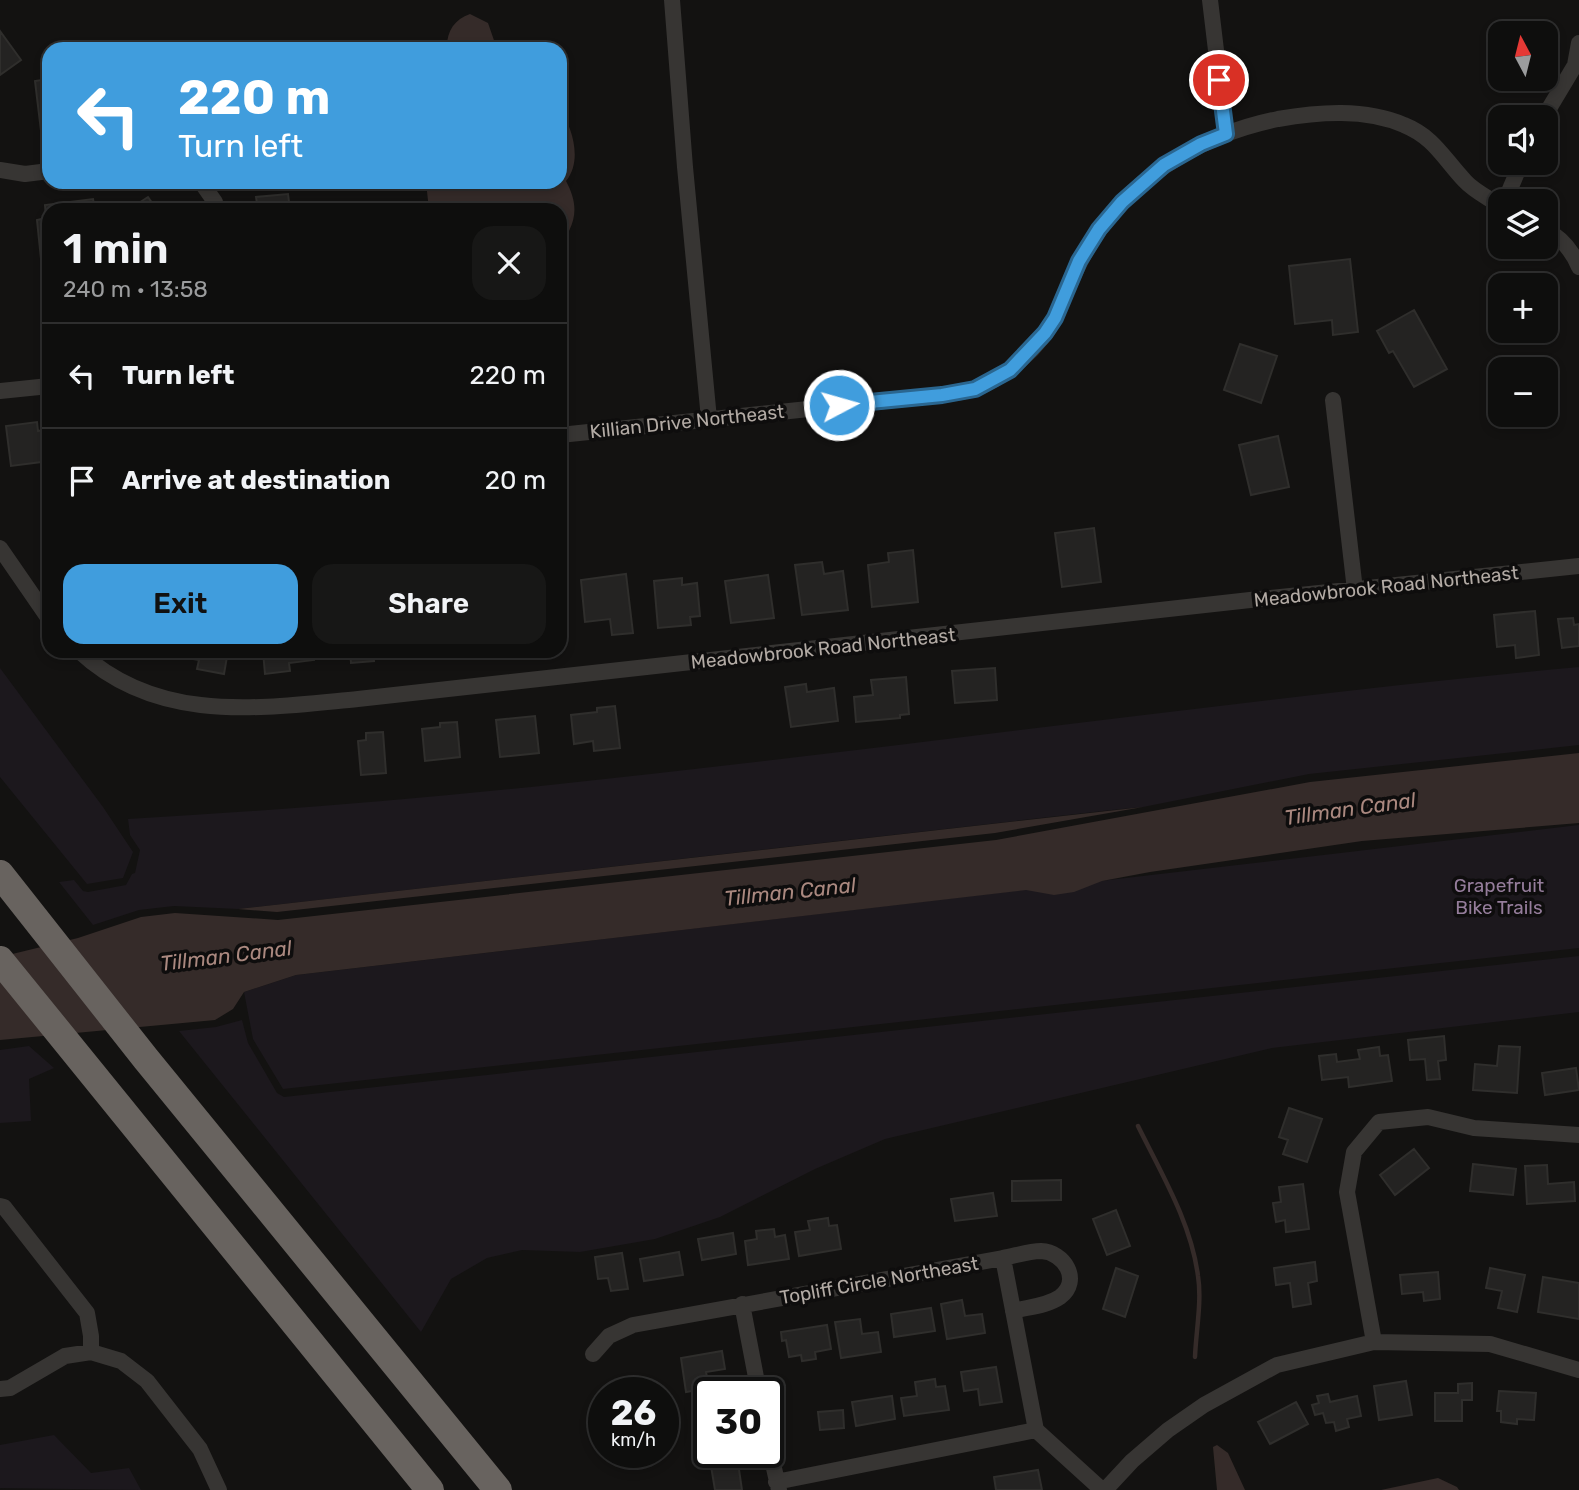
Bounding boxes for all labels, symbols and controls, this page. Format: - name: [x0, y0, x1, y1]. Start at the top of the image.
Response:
- north arrow: [1488, 21, 1558, 91]
- map controls: [1488, 21, 1558, 427]
- pin: [1189, 50, 1249, 110]
- icon: arrive: [1200, 61, 1238, 99]
- text: 220 m: [178, 68, 330, 126]
- icon: left: [63, 70, 154, 161]
- button: sound: [1488, 105, 1558, 175]
- text: Turn left: [178, 127, 303, 165]
- button: layers: [1488, 189, 1558, 259]
- text: 1 min: [63, 224, 169, 274]
- button: close: [472, 226, 546, 300]
- button: +: [1488, 273, 1558, 343]
- text: 240 m · 13:58: [63, 275, 208, 303]
- icon: left: [63, 357, 101, 395]
- button: −: [1488, 357, 1558, 427]
- text: Turn left: [122, 360, 234, 391]
- text: 220 m: [469, 360, 546, 391]
- position arrow: [802, 368, 876, 442]
- street label: Killian Drive Northeast: [589, 400, 786, 443]
- icon: arrive: [63, 462, 101, 500]
- text: Arrive at destination: [122, 465, 390, 496]
- text: 20 m: [485, 465, 546, 496]
- street label: Meadowbrook Road Northeast: [1253, 561, 1520, 612]
- button: Exit: [63, 564, 298, 644]
- button: Share: [312, 564, 546, 644]
- street label: Meadowbrook Road Northeast: [690, 623, 957, 674]
- water label: Tillman Canal: [1283, 787, 1418, 830]
- water label: Tillman Canal: [723, 872, 858, 911]
- park label: Grapefruit Bike Trails: [1454, 874, 1545, 919]
- water label: Tillman Canal: [159, 935, 294, 976]
- street label: Topliff Circle Northeast: [778, 1252, 981, 1309]
- speed limit sign: 30: [693, 1377, 784, 1468]
- text: 26: [611, 1392, 656, 1434]
- text: km/h: [611, 1429, 656, 1451]

